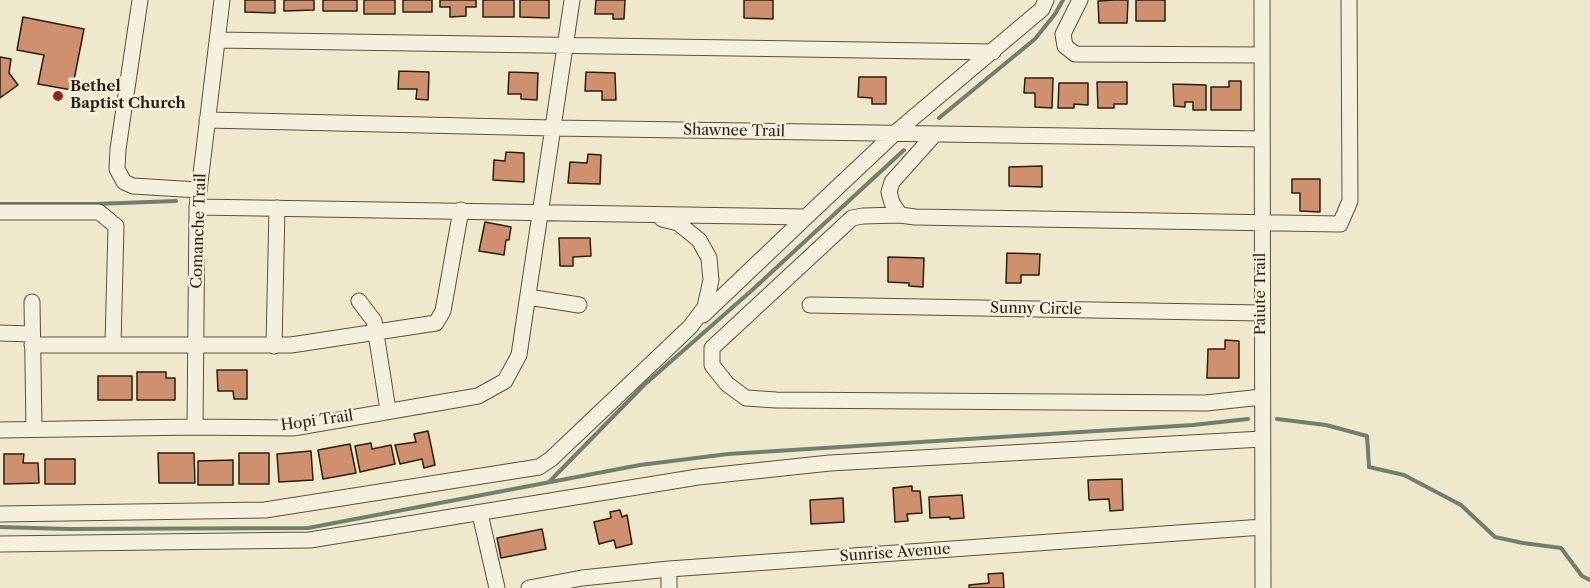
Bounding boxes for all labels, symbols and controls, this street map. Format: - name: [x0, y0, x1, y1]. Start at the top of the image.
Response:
- place label: Bethel Baptist Church: [70, 78, 186, 113]
- marker: Bethel Baptist Church: [51, 89, 65, 103]
- street label: Shawnee Trail: [683, 121, 785, 141]
- street label: Comanche Trail: [188, 173, 210, 289]
- street label: Paiute Trail: [1252, 253, 1270, 335]
- street label: Sunny Circle: [990, 299, 1082, 319]
- street label: Hopi Trail: [280, 407, 354, 435]
- street label: Sunrise Avenue: [839, 540, 951, 566]

